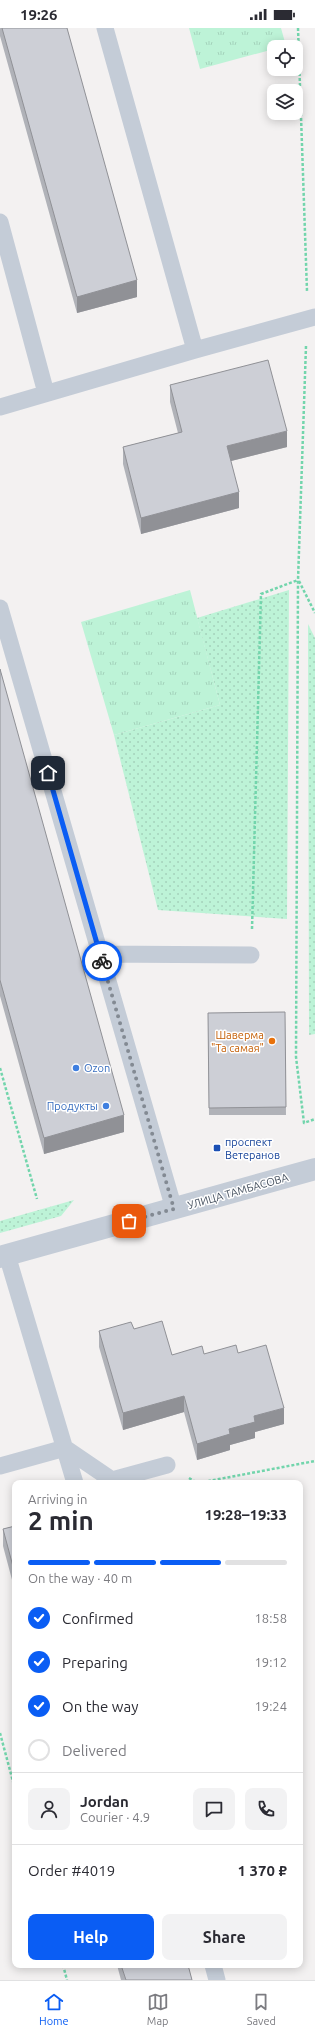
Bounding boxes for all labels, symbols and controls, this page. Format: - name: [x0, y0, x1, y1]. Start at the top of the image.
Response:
- text: 19:26: [20, 6, 58, 23]
- map controls: [267, 40, 303, 120]
- button: locate: [267, 40, 303, 76]
- button: layers: [267, 84, 303, 120]
- pin: [31, 756, 65, 790]
- icon: home: [37, 762, 59, 784]
- courier: [82, 941, 122, 981]
- icon: bike: [91, 950, 113, 972]
- place label: Шаверма "Та самая": [211, 1029, 264, 1054]
- marker: Шаверма "Та самая": [267, 1036, 277, 1046]
- place label: Ozon: [84, 1062, 110, 1074]
- marker: Ozon: [71, 1063, 81, 1073]
- place label: Продукты: [47, 1100, 98, 1112]
- marker: Продукты: [101, 1101, 111, 1111]
- place label: проспект Ветеранов: [225, 1136, 280, 1161]
- marker: проспект Ветеранов: [212, 1143, 222, 1153]
- street label: УЛИЦА ТАМБАСОВА: [186, 1171, 291, 1211]
- pin: [112, 1204, 146, 1238]
- icon: bag: [118, 1210, 140, 1232]
- text: Arriving in: [28, 1492, 87, 1506]
- text: 2 min: [28, 1506, 94, 1535]
- text: 19:28–19:33: [204, 1506, 287, 1523]
- text: On the way · 40 m: [28, 1571, 132, 1585]
- icon: check: [28, 1607, 50, 1629]
- text: Confirmed: [62, 1610, 134, 1627]
- text: 18:58: [254, 1611, 287, 1625]
- icon: check: [28, 1651, 50, 1673]
- text: Preparing: [62, 1654, 128, 1671]
- text: 19:12: [254, 1655, 287, 1669]
- icon: check: [28, 1695, 50, 1717]
- text: On the way: [62, 1698, 138, 1715]
- text: 19:24: [254, 1699, 287, 1713]
- text: Delivered: [62, 1742, 127, 1759]
- button: person: [28, 1788, 70, 1830]
- button: chat: [193, 1788, 235, 1830]
- button: phone: [245, 1788, 287, 1830]
- text: Jordan: [80, 1793, 129, 1810]
- text: Courier · 4.9: [80, 1810, 150, 1824]
- text: Order #4019: [28, 1862, 115, 1879]
- text: 1 370 ₽: [238, 1862, 287, 1879]
- button: Help: [28, 1914, 154, 1960]
- button: Share: [162, 1914, 287, 1960]
- tab: Home: [39, 1991, 69, 2027]
- tab: Map: [147, 1991, 169, 2027]
- tab: Saved: [247, 1991, 276, 2027]

